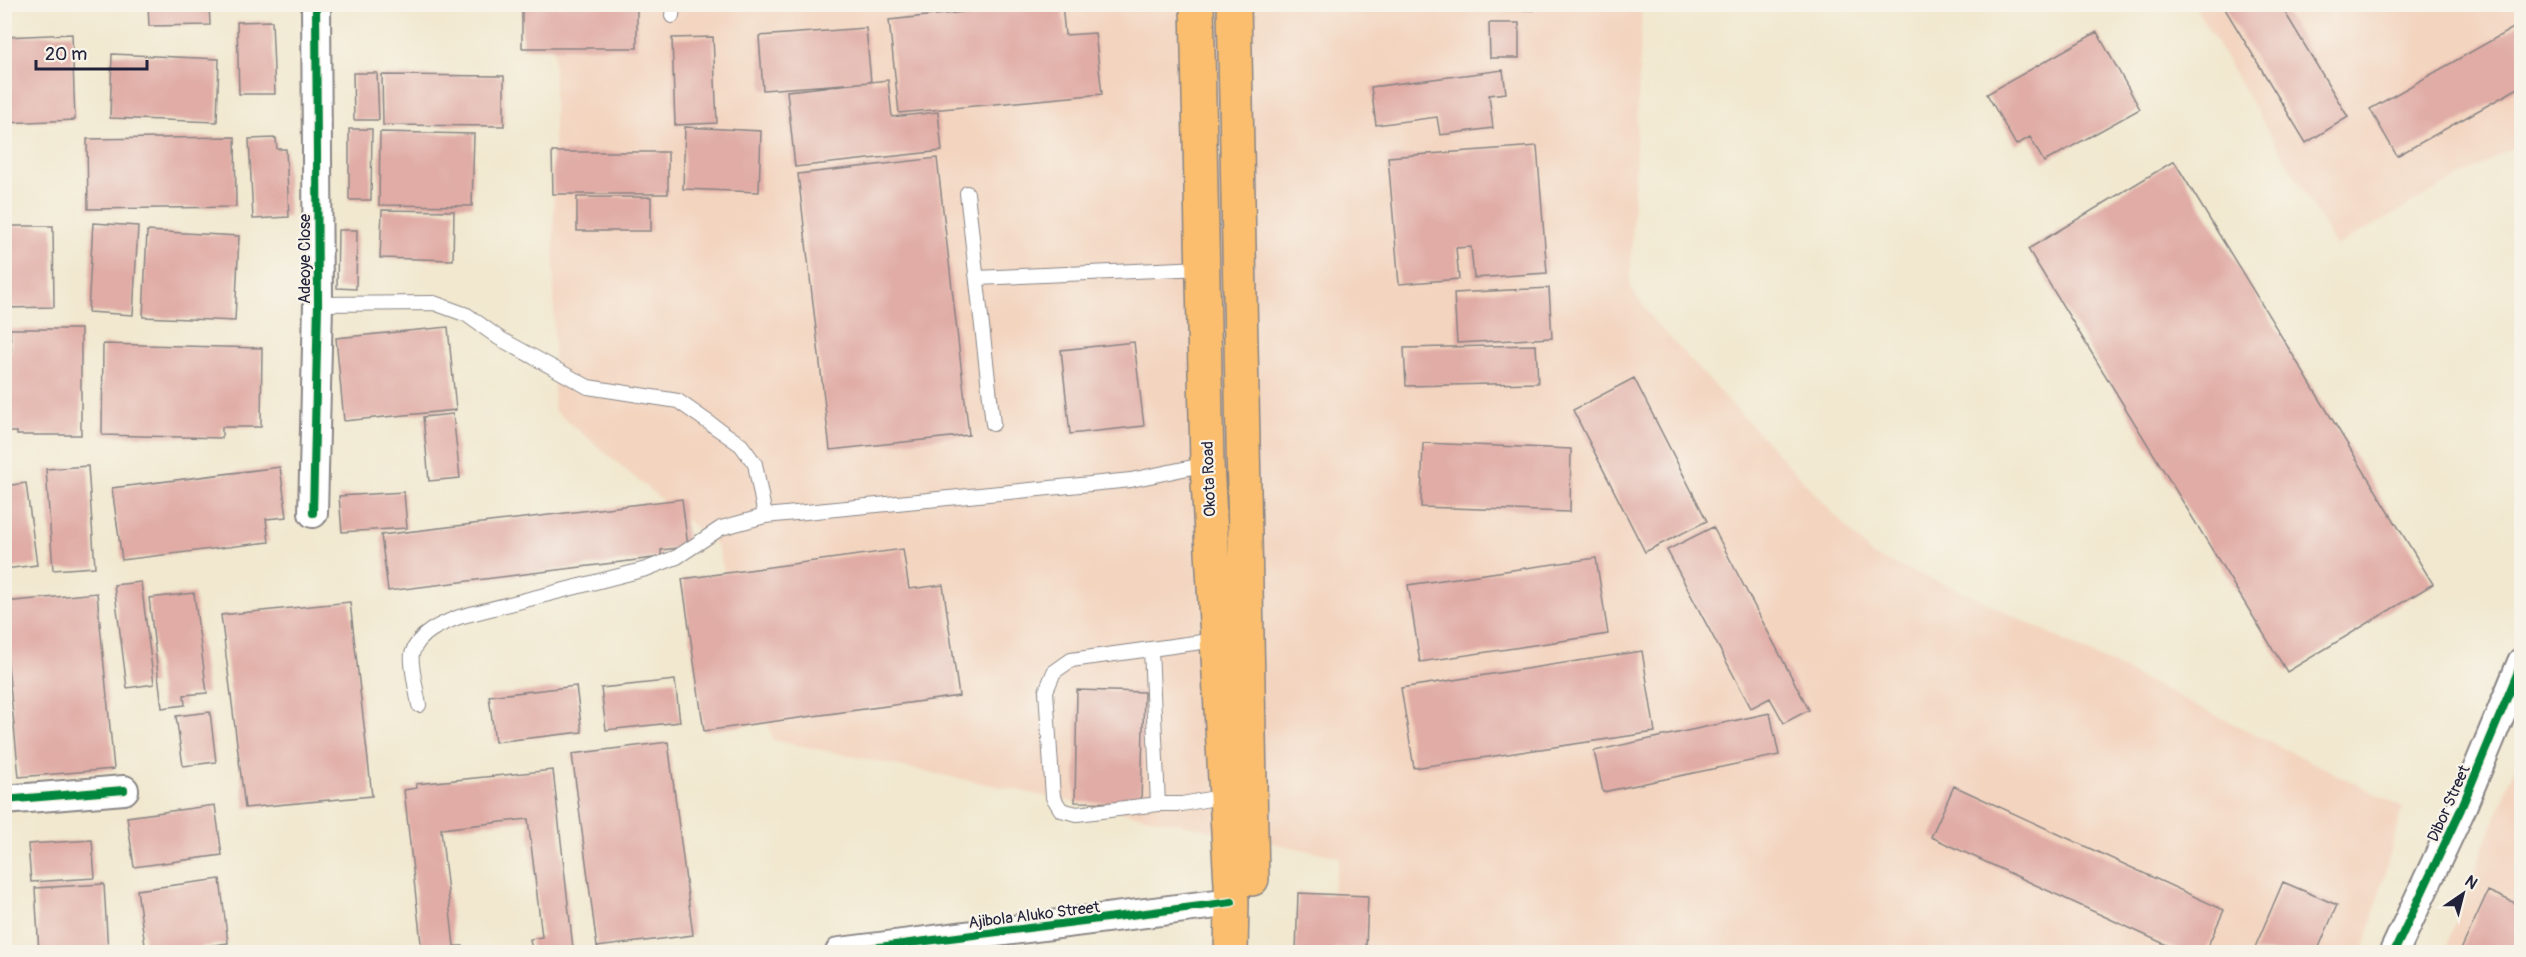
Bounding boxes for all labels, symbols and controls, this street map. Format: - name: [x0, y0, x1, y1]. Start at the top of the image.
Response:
- scale bar: [36, 33, 147, 71]
- text: 20 m: [45, 43, 87, 66]
- street label: Adeoye Close: [295, 214, 315, 304]
- street label: Okota Road: [1198, 441, 1220, 517]
- street label: Dibor Street: [2423, 761, 2475, 845]
- north arrow: [2433, 864, 2493, 924]
- text: N: [2461, 871, 2481, 894]
- street label: Ajibola Aluko Street: [967, 897, 1102, 933]

